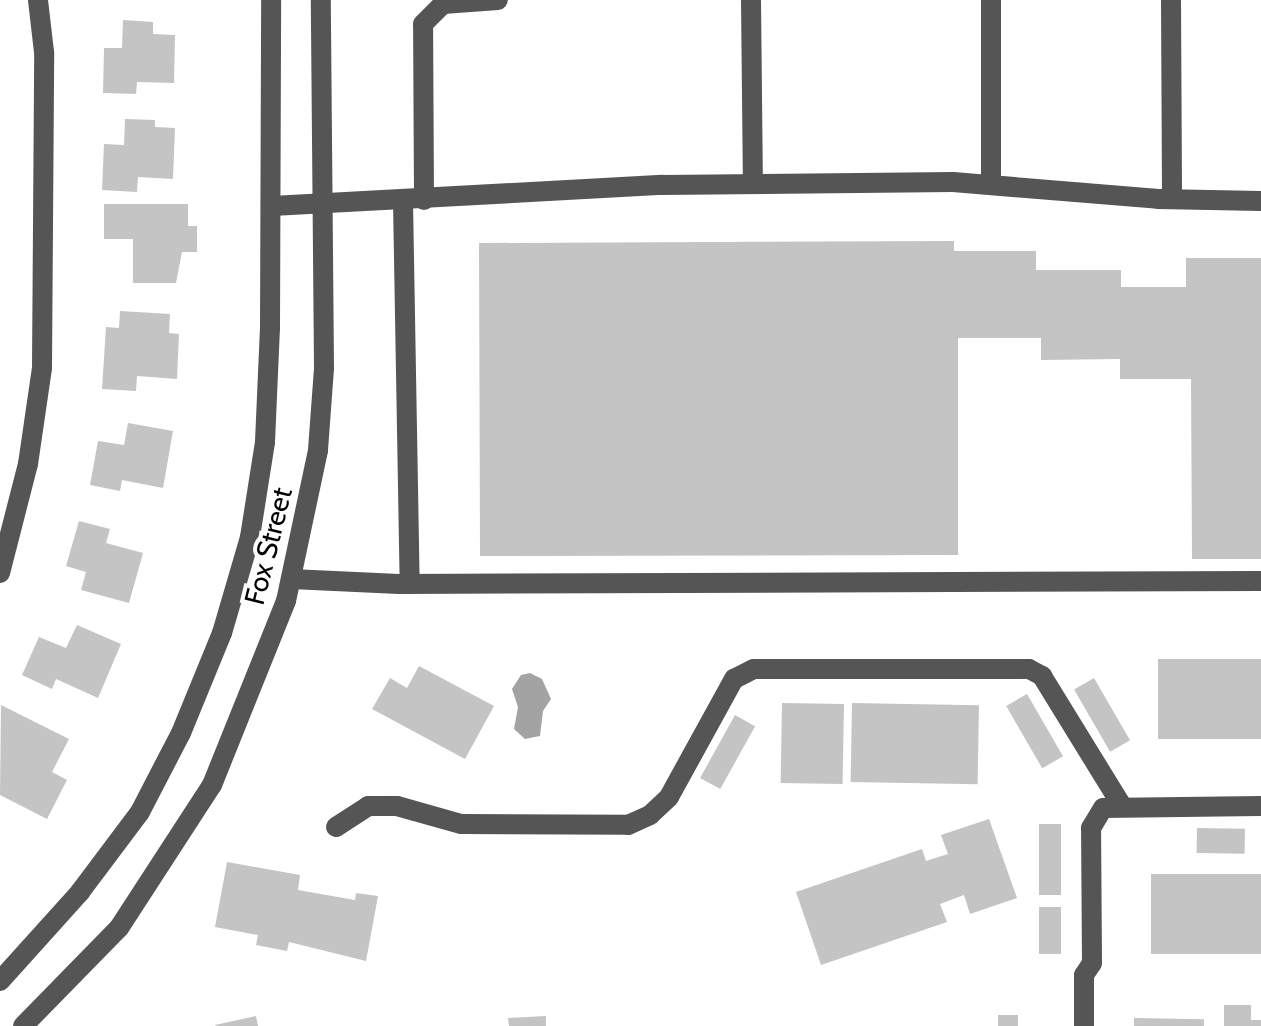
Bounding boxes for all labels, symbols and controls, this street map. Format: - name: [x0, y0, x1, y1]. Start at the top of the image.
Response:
- street label: Fox Street: [237, 484, 299, 608]

